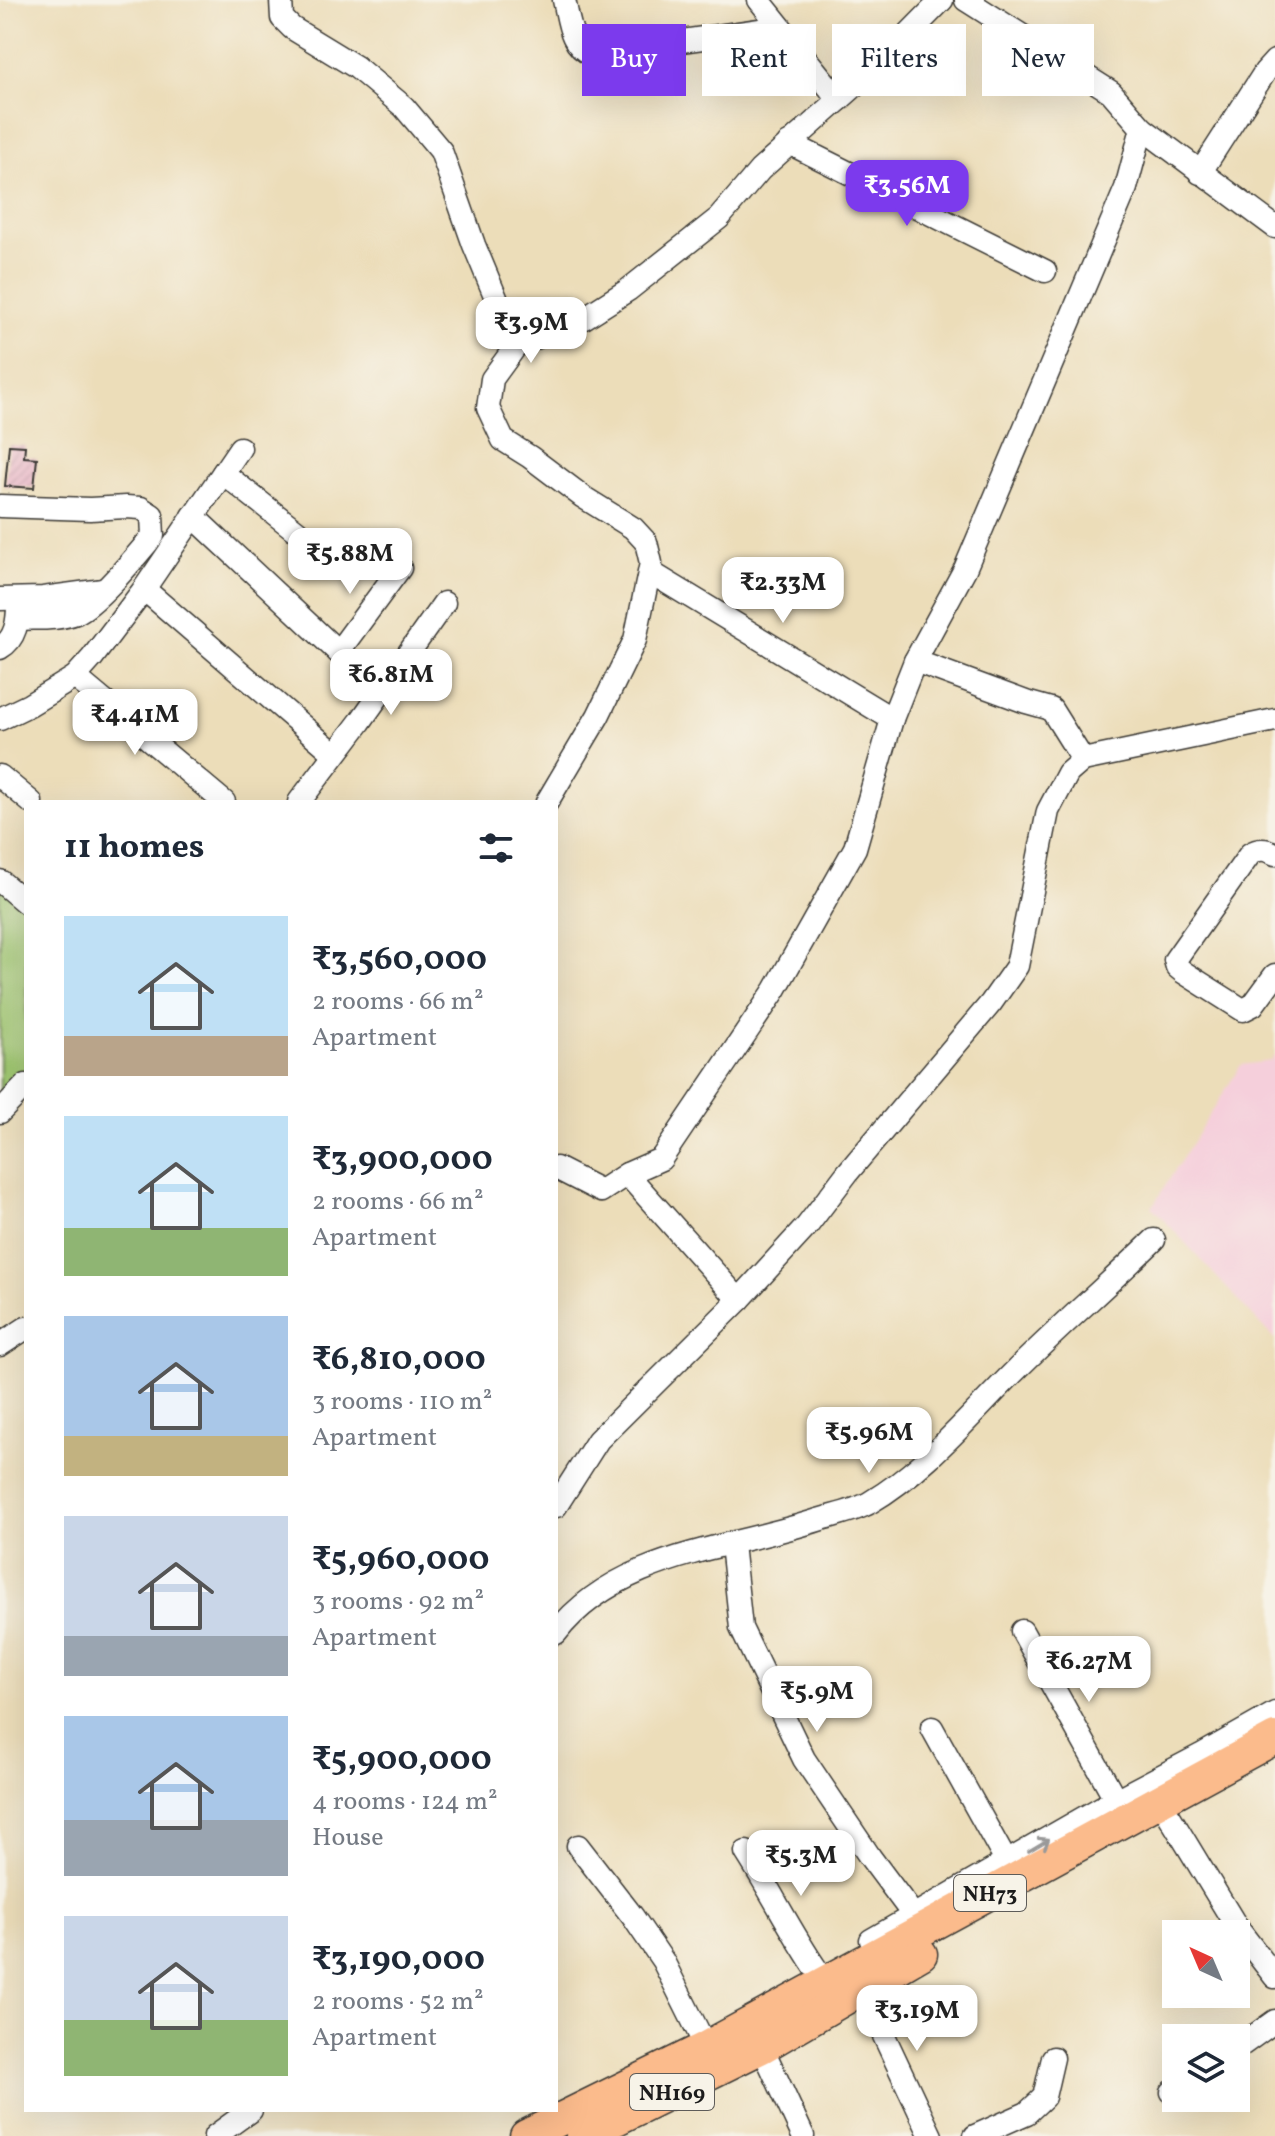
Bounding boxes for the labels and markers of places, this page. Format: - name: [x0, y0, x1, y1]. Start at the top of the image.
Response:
- pin: ₹3.56M: [842, 160, 972, 228]
- pin: ₹3.9M: [475, 297, 587, 365]
- pin: ₹5.88M: [285, 528, 415, 596]
- pin: ₹2.33M: [718, 557, 848, 625]
- pin: ₹6.81M: [326, 649, 456, 717]
- pin: ₹4.41M: [70, 689, 200, 757]
- pin: ₹5.96M: [804, 1407, 934, 1475]
- pin: ₹6.27M: [1024, 1636, 1154, 1704]
- pin: ₹5.9M: [761, 1666, 873, 1734]
- pin: ₹5.3M: [745, 1830, 857, 1898]
- pin: ₹3.19M: [852, 1985, 982, 2053]

